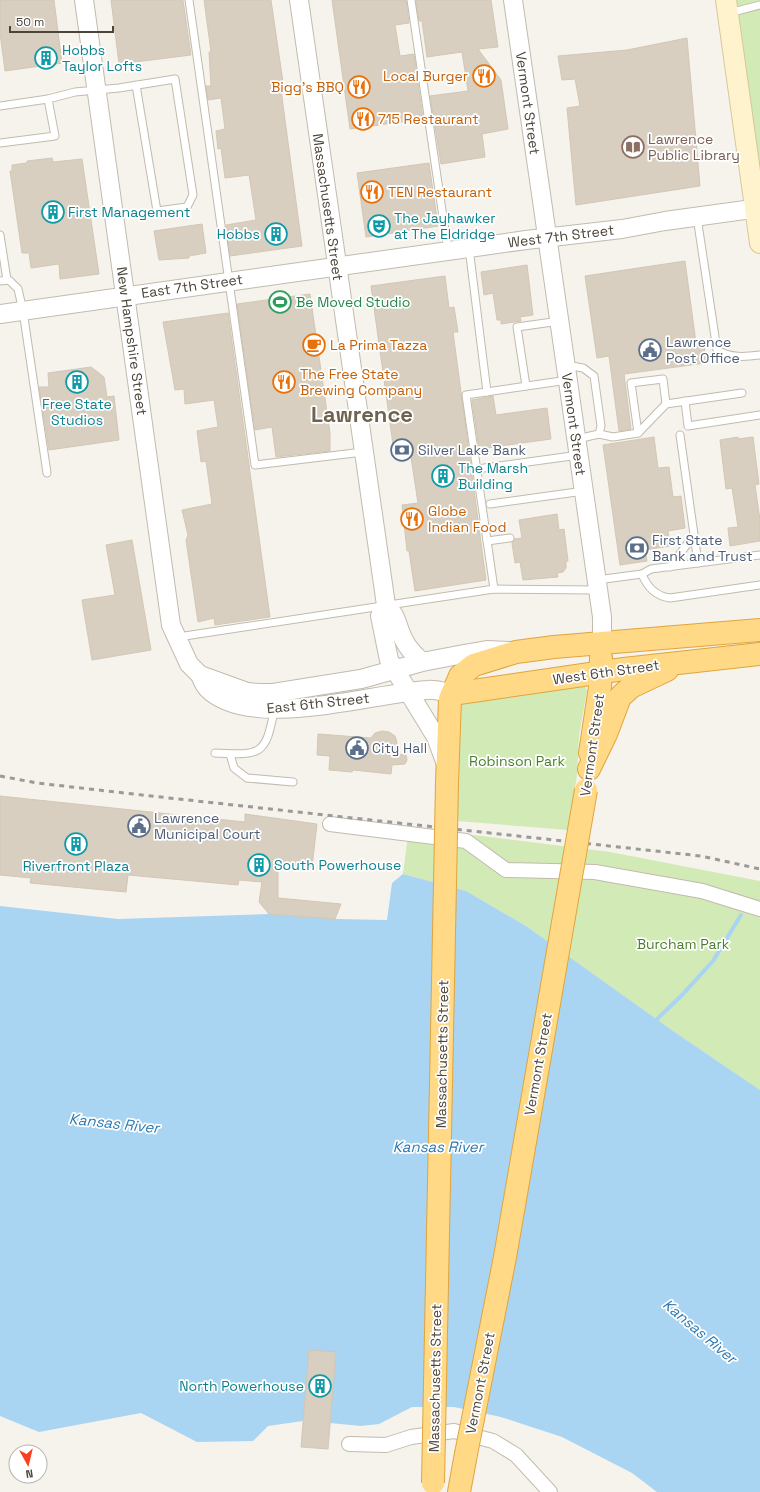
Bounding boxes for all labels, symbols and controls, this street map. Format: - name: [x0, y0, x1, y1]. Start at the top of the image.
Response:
- scale bar: [10, 8, 113, 34]
- text: 50 m: [16, 14, 44, 30]
- place label: Hobbs Taylor Lofts: [62, 41, 142, 75]
- building icon: Hobbs Taylor Lofts: [33, 45, 59, 71]
- street label: Vermont Street: [512, 50, 544, 156]
- restaurant icon: Local Burger: [471, 63, 497, 89]
- place label: Local Burger: [383, 67, 468, 85]
- restaurant icon: Bigg's BBQ: [346, 74, 372, 100]
- place label: Bigg's BBQ: [271, 78, 344, 96]
- restaurant icon: 715 Restaurant: [350, 106, 376, 132]
- place label: 715 Restaurant: [378, 110, 479, 128]
- place label: Lawrence Public Library: [648, 130, 740, 164]
- street label: Massachusetts Street: [309, 132, 347, 282]
- library icon: Lawrence Public Library: [620, 134, 646, 160]
- restaurant icon: TEN Restaurant: [359, 179, 385, 205]
- place label: TEN Restaurant: [388, 183, 492, 201]
- building icon: First Management: [40, 199, 66, 225]
- place label: First Management: [68, 203, 190, 221]
- place label: The Jayhawker at The Eldridge: [394, 209, 496, 243]
- theatre icon: The Jayhawker at The Eldridge: [366, 213, 392, 239]
- building icon: Hobbs: [263, 221, 289, 247]
- street label: West 7th Street: [507, 221, 615, 251]
- place label: Hobbs: [217, 225, 260, 243]
- street label: New Hampshire Street: [113, 266, 151, 416]
- street label: East 7th Street: [140, 270, 244, 302]
- sports icon: Be Moved Studio: [267, 289, 293, 315]
- place label: Be Moved Studio: [296, 293, 410, 311]
- cafe icon: La Prima Tazza: [301, 332, 327, 358]
- place label: Lawrence Post Office: [666, 333, 740, 367]
- place label: La Prima Tazza: [330, 336, 427, 354]
- public building icon: Lawrence Post Office: [637, 337, 663, 363]
- place label: The Free State Brewing Company: [300, 365, 422, 399]
- building icon: Free State Studios: [64, 369, 90, 395]
- restaurant icon: The Free State Brewing Company: [271, 369, 297, 395]
- street label: Vermont Street: [558, 371, 590, 477]
- place label: Free State Studios: [42, 395, 112, 429]
- district label: Lawrence: [311, 400, 413, 428]
- bank icon: Silver Lake Bank: [389, 437, 415, 463]
- place label: Silver Lake Bank: [418, 441, 526, 459]
- place label: The Marsh Building: [458, 459, 528, 493]
- building icon: The Marsh Building: [430, 463, 456, 489]
- place label: Globe Indian Food: [428, 502, 506, 536]
- restaurant icon: Globe Indian Food: [399, 506, 425, 532]
- place label: First State Bank and Trust: [652, 531, 753, 565]
- bank icon: First State Bank and Trust: [624, 535, 650, 561]
- street label: West 6th Street: [551, 656, 661, 688]
- street label: East 6th Street: [266, 689, 370, 717]
- street label: Vermont Street: [576, 692, 608, 798]
- public building icon: City Hall: [344, 735, 370, 761]
- place label: City Hall: [372, 739, 427, 757]
- park label: Robinson Park: [469, 752, 565, 770]
- place label: Lawrence Municipal Court: [154, 809, 261, 843]
- public building icon: Lawrence Municipal Court: [126, 813, 152, 839]
- building icon: Riverfront Plaza: [63, 831, 89, 857]
- building icon: South Powerhouse: [246, 852, 272, 878]
- place label: South Powerhouse: [274, 856, 401, 874]
- place label: Riverfront Plaza: [23, 857, 129, 875]
- park label: Burcham Park: [637, 935, 730, 953]
- street label: Massachusetts Street: [432, 980, 452, 1128]
- street label: Vermont Street: [520, 1011, 556, 1117]
- water label: Kansas River: [68, 1109, 161, 1137]
- water label: Kansas River: [393, 1137, 485, 1156]
- water label: Kansas River: [659, 1295, 742, 1368]
- street label: Massachusetts Street: [425, 1304, 445, 1452]
- street label: Vermont Street: [461, 1330, 499, 1436]
- building icon: North Powerhouse: [307, 1373, 333, 1399]
- place label: North Powerhouse: [179, 1377, 304, 1395]
- north arrow: [8, 1444, 48, 1484]
- text: N: [25, 1466, 34, 1481]

